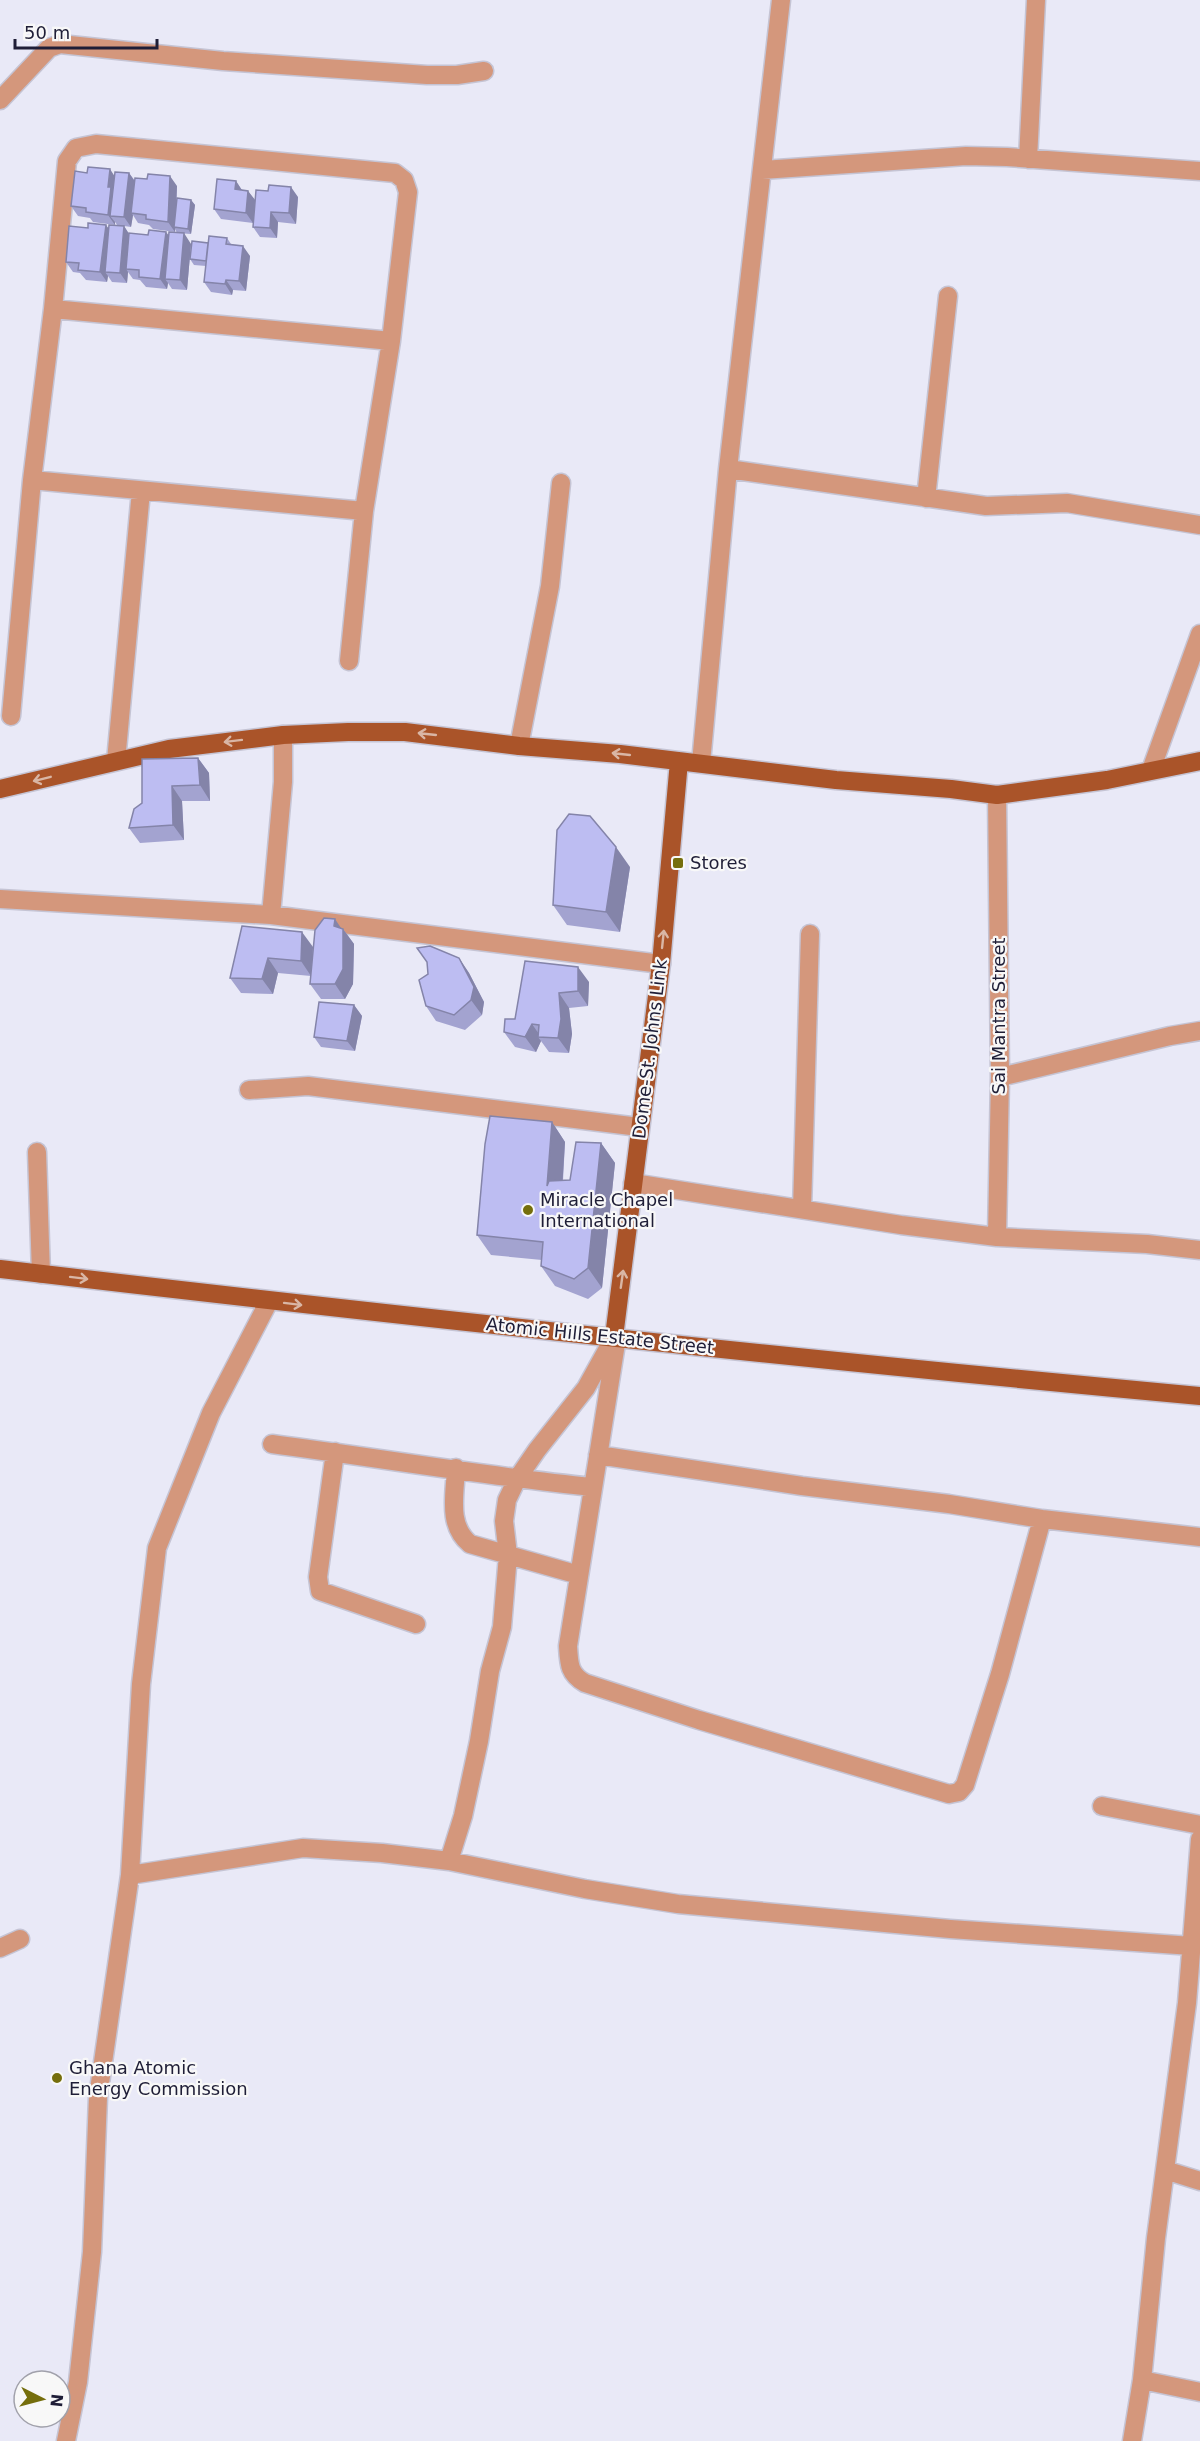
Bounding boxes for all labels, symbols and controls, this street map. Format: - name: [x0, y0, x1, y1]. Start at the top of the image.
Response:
- scale bar: [15, 12, 158, 50]
- text: 50 m: [24, 22, 70, 43]
- one-way arrow: [418, 728, 438, 739]
- one-way arrow: [223, 735, 243, 746]
- one-way arrow: [612, 748, 632, 759]
- one-way arrow: [33, 773, 52, 785]
- place label: Stores: [690, 852, 747, 873]
- marker: Stores: [671, 856, 685, 870]
- one-way arrow: [658, 930, 669, 950]
- street label: Sai Mantra Street: [988, 937, 1009, 1095]
- street label: Dome-St. Johns Link: [628, 957, 671, 1140]
- place label: Miracle Chapel International: [540, 1189, 673, 1231]
- marker: Miracle Chapel International: [521, 1203, 535, 1217]
- one-way arrow: [617, 1269, 628, 1289]
- one-way arrow: [69, 1273, 88, 1284]
- one-way arrow: [283, 1298, 303, 1309]
- street label: Atomic Hills Estate Street: [485, 1313, 715, 1358]
- place label: Ghana Atomic Energy Commission: [69, 2057, 248, 2099]
- marker: Ghana Atomic Energy Commission: [50, 2071, 64, 2085]
- north arrow: [12, 2369, 72, 2429]
- text: N: [46, 2393, 67, 2408]

